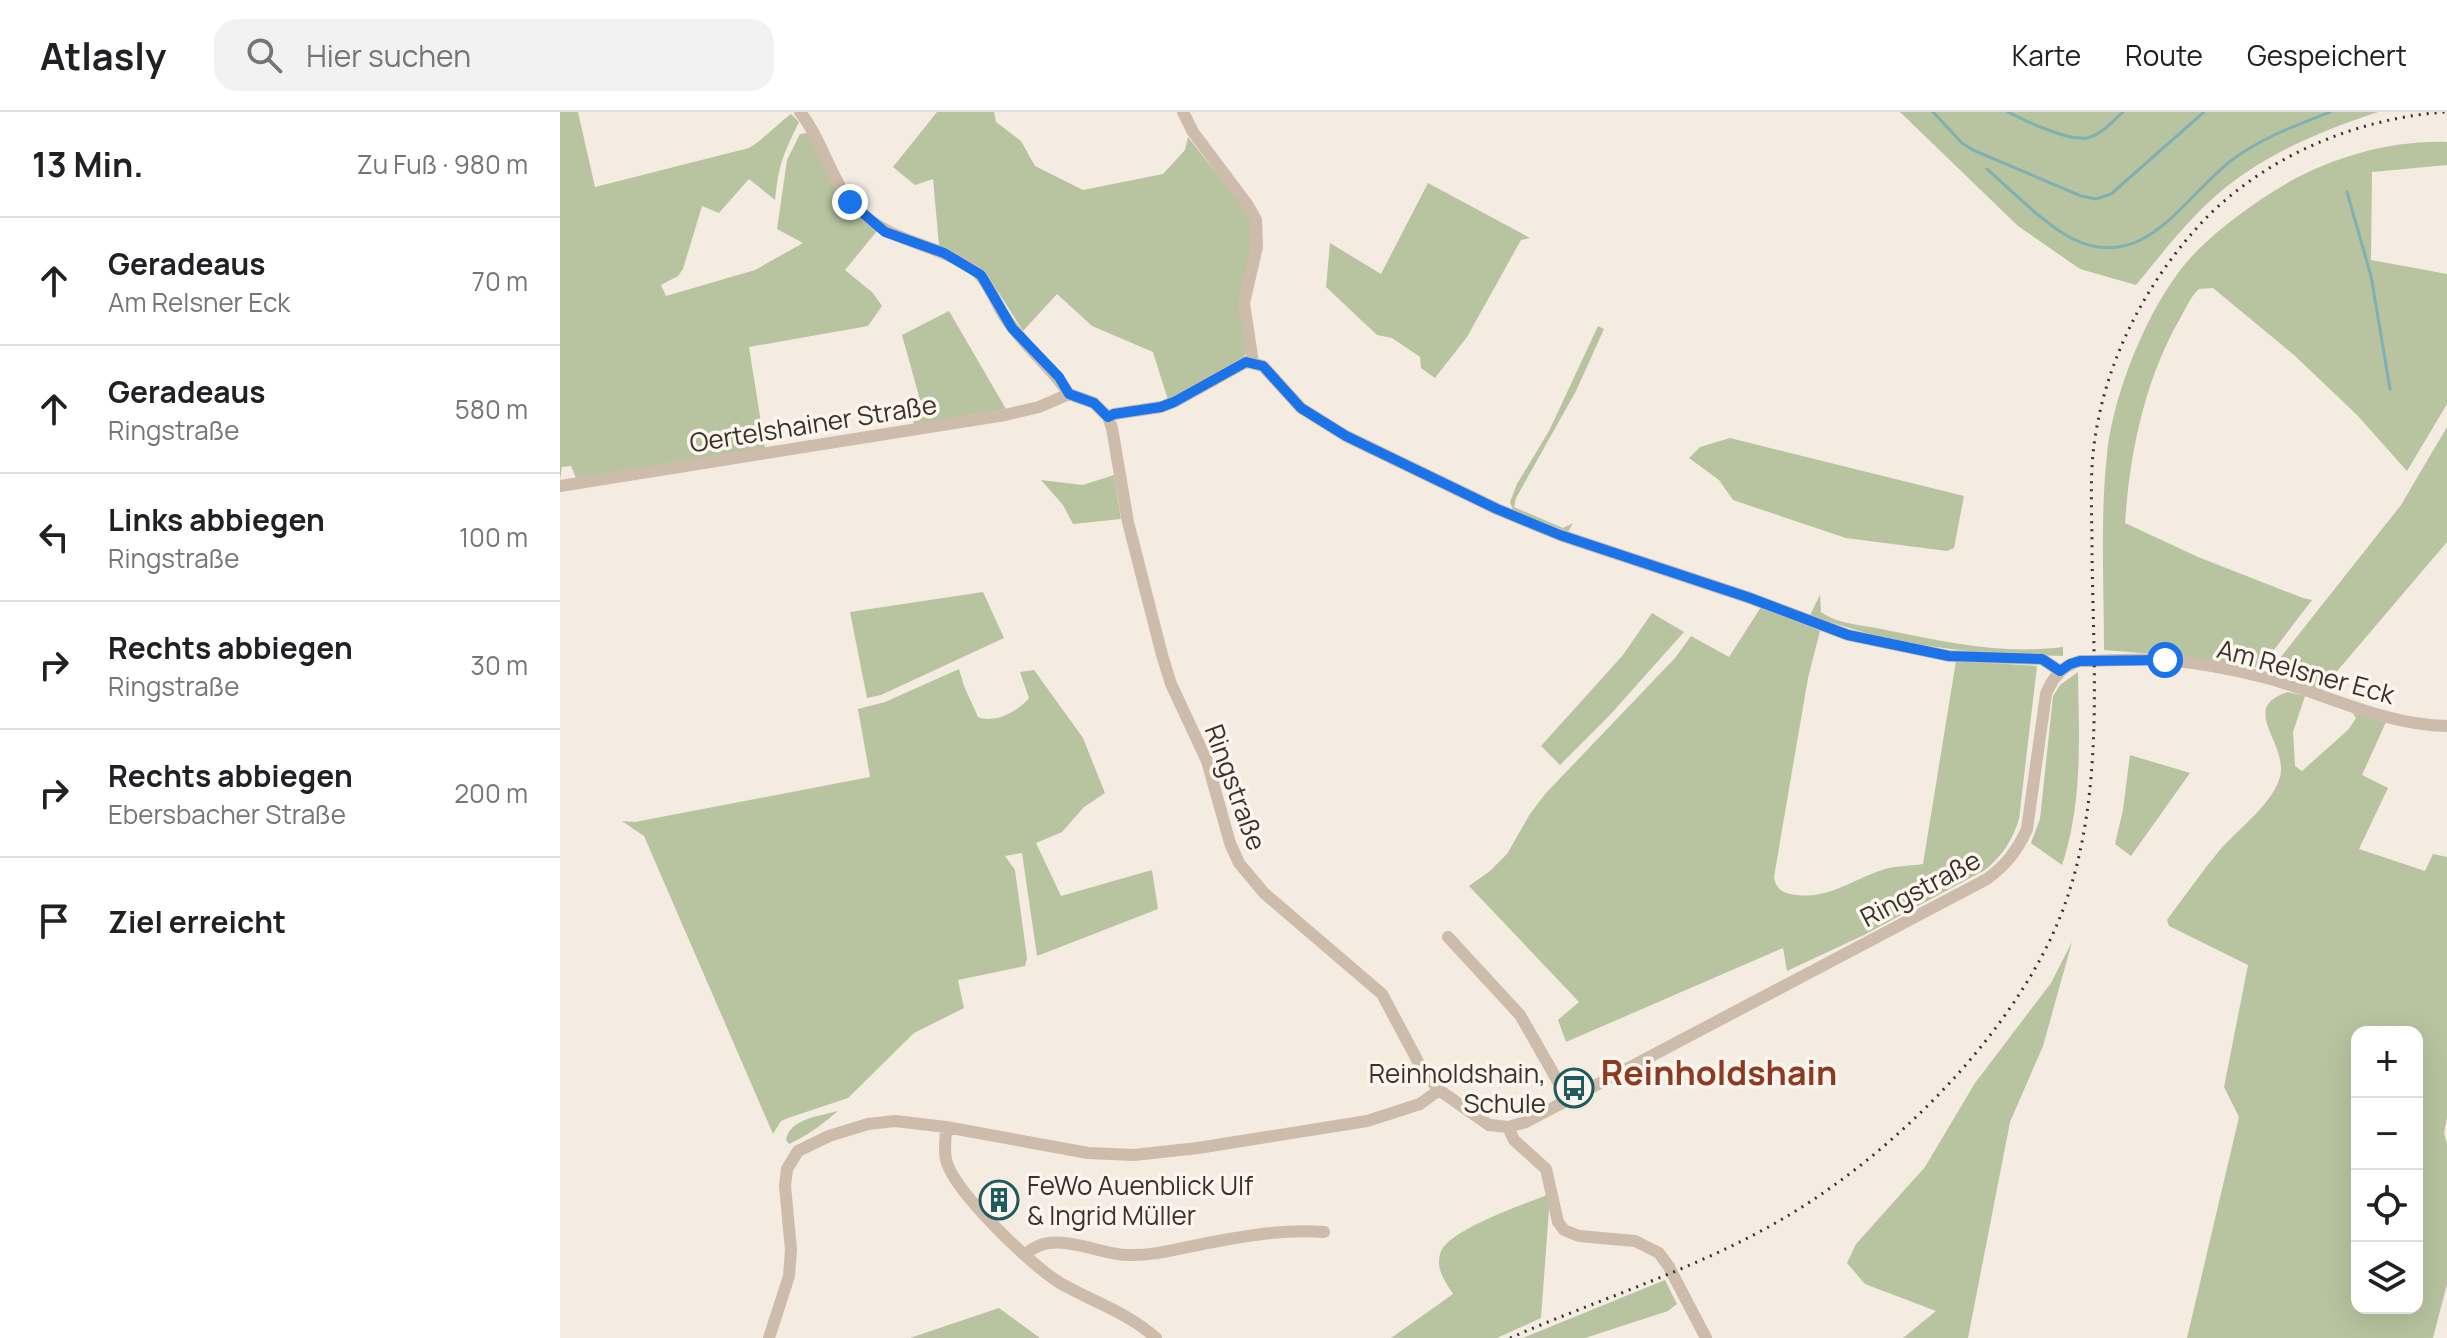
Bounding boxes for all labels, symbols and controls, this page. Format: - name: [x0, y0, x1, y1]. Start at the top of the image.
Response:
- search box: [214, 19, 774, 91]
- text: Atlasly: [40, 29, 166, 81]
- icon: search: [242, 33, 286, 77]
- text: Hier suchen: [306, 35, 471, 76]
- text: Karte: [2012, 36, 2081, 74]
- text: Route: [2125, 36, 2203, 74]
- text: Gespeichert: [2247, 36, 2407, 74]
- text: 13 Min.: [32, 141, 144, 187]
- text: Zu Fuß · 980 m: [357, 146, 528, 182]
- route end: [832, 184, 868, 220]
- text: Geradeaus: [108, 243, 265, 284]
- icon: ahead: [32, 259, 76, 303]
- text: 70 m: [472, 263, 528, 299]
- text: Am Relsner Eck: [108, 284, 290, 320]
- text: Geradeaus: [108, 371, 265, 412]
- street label: Oertelshainer Straße: [687, 386, 939, 460]
- icon: ahead: [32, 387, 76, 431]
- text: 580 m: [455, 391, 528, 427]
- text: Ringstraße: [108, 412, 239, 448]
- text: Links abbiegen: [108, 499, 325, 540]
- icon: left: [32, 515, 76, 559]
- text: 100 m: [459, 519, 528, 555]
- text: Ringstraße: [108, 540, 239, 576]
- text: Rechts abbiegen: [108, 627, 353, 668]
- street label: Am Relsner Eck: [2213, 630, 2400, 712]
- route start: [2147, 642, 2183, 678]
- icon: right: [32, 643, 76, 687]
- text: 30 m: [471, 647, 528, 683]
- text: Ringstraße: [108, 668, 239, 704]
- street label: Ringstraße: [1197, 719, 1275, 855]
- text: Rechts abbiegen: [108, 755, 353, 796]
- icon: right: [32, 771, 76, 815]
- text: 200 m: [454, 775, 528, 811]
- text: Ebersbacher Straße: [108, 796, 346, 832]
- street label: Ringstraße: [1854, 841, 1986, 935]
- icon: arrive: [32, 899, 76, 943]
- text: Ziel erreicht: [108, 901, 286, 942]
- map controls: [2351, 1026, 2423, 1314]
- button: +: [2351, 1026, 2423, 1098]
- district label: Reinholdshain: [1601, 1049, 1837, 1095]
- place label: Reinholdshain, Schule: [1369, 1055, 1546, 1121]
- bus stop icon: Reinholdshain, Schule: [1553, 1067, 1595, 1109]
- button: −: [2351, 1098, 2423, 1170]
- place label: FeWo Auenblick Ulf & Ingrid Müller: [1027, 1167, 1253, 1233]
- button: locate: [2351, 1170, 2423, 1242]
- building icon: FeWo Auenblick Ulf & Ingrid Müller: [978, 1179, 1020, 1221]
- button: layers: [2351, 1242, 2423, 1314]

